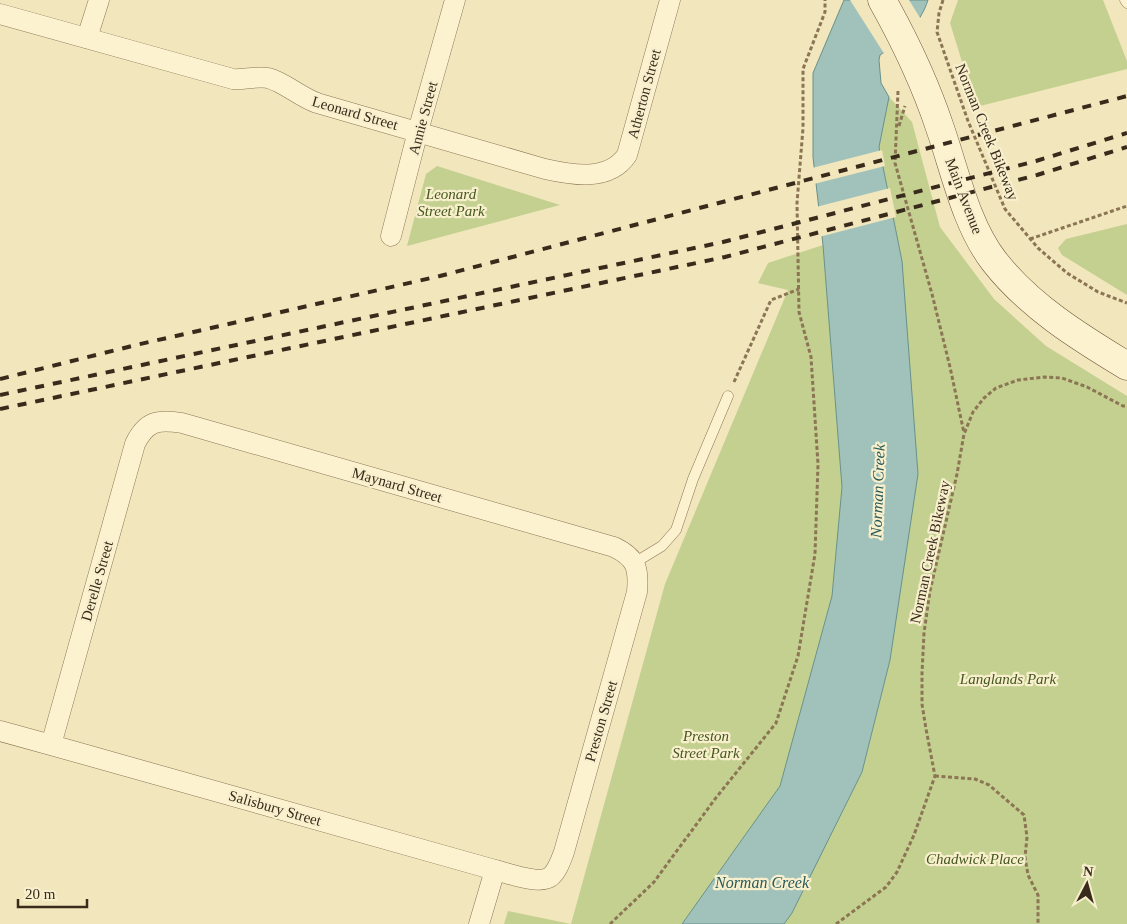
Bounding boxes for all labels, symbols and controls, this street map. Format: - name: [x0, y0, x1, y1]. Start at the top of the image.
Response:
- street label: Atherton Street: [624, 47, 664, 141]
- street label: Norman Creek Bikeway: [952, 61, 1022, 203]
- street label: Annie Street: [406, 79, 441, 156]
- street label: Leonard Street: [310, 93, 401, 133]
- street label: Main Avenue: [942, 156, 986, 237]
- park label: Leonard Street Park: [417, 186, 485, 219]
- water label: Norman Creek: [867, 443, 888, 539]
- street label: Maynard Street: [350, 465, 445, 506]
- street label: Norman Creek Bikeway: [907, 479, 953, 625]
- street label: Derelle Street: [78, 538, 116, 623]
- park label: Langlands Park: [959, 671, 1056, 687]
- street label: Preston Street: [582, 678, 620, 763]
- park label: Preston Street Park: [672, 728, 740, 761]
- street label: Salisbury Street: [227, 787, 324, 829]
- park label: Chadwick Place: [926, 851, 1024, 867]
- north arrow: [1062, 859, 1112, 909]
- text: N: [1082, 864, 1094, 880]
- water label: Norman Creek: [714, 874, 810, 891]
- scale bar: [18, 876, 86, 908]
- text: 20 m: [25, 886, 56, 902]

